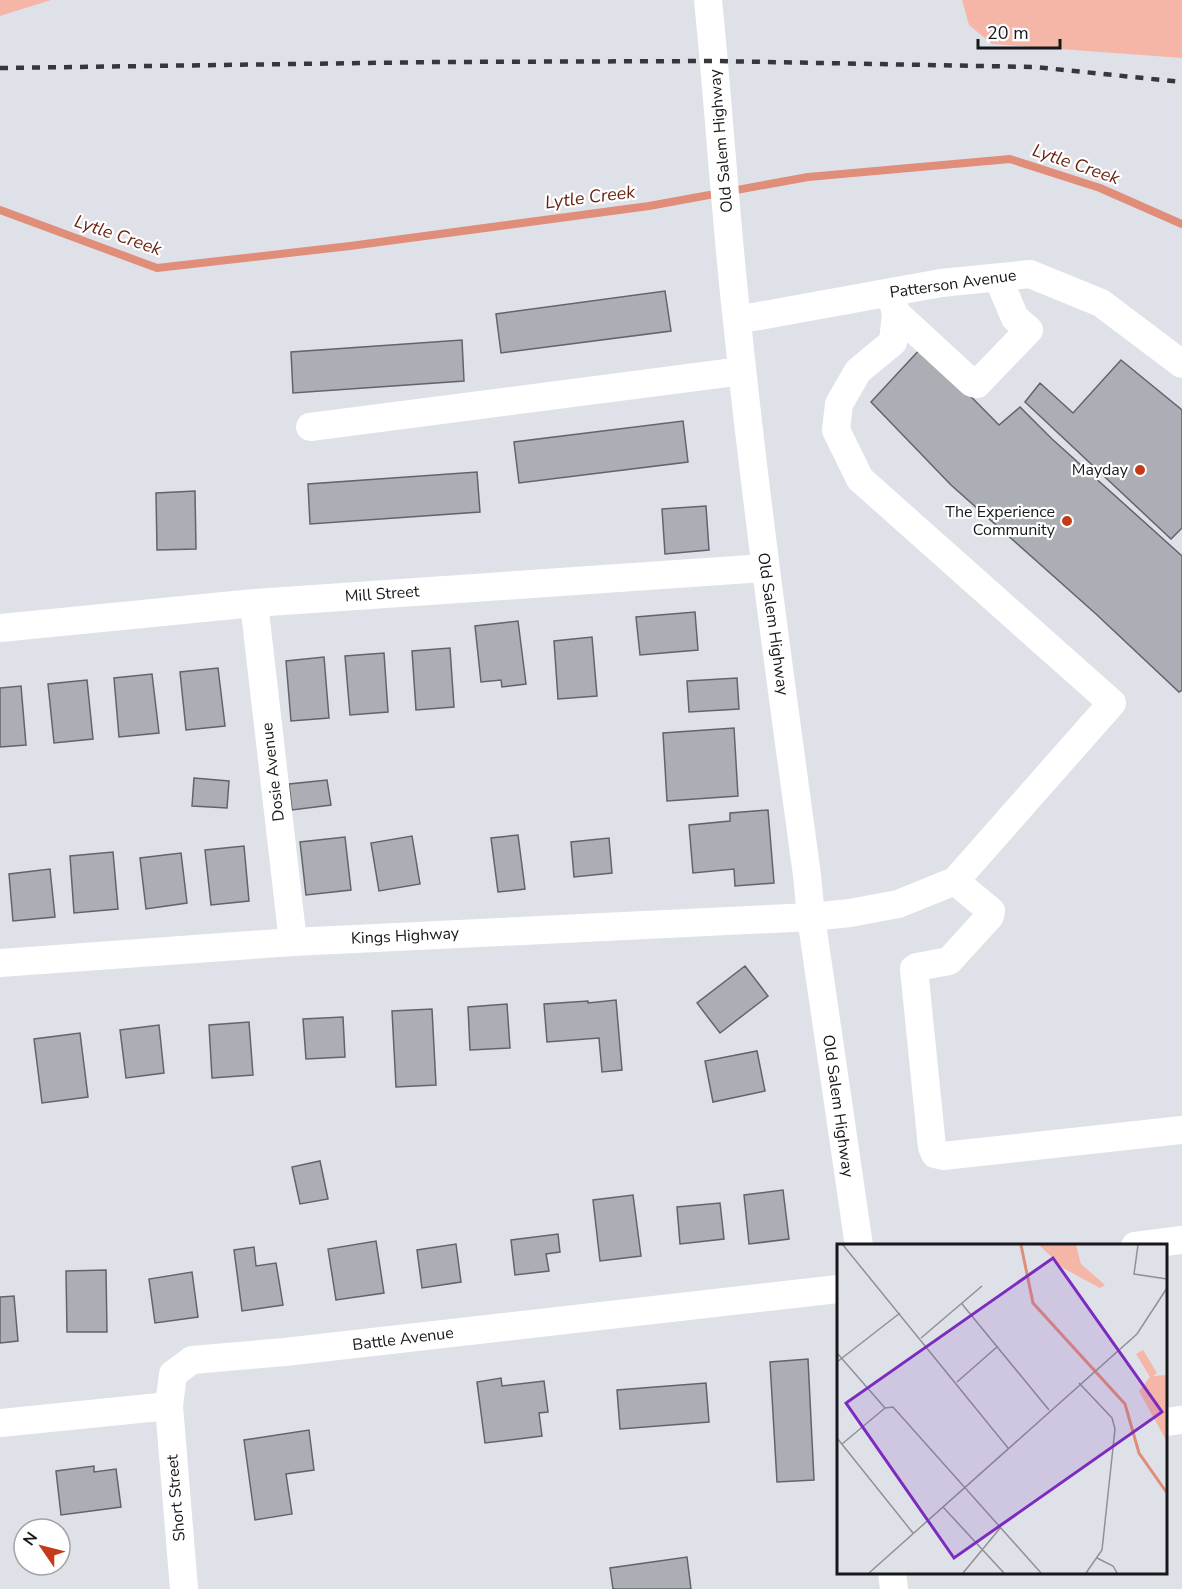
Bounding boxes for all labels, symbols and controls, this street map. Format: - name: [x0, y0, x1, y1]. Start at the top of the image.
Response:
- scale bar: [978, 12, 1060, 50]
- text: 20 m: [987, 21, 1029, 45]
- street label: Old Salem Highway: [704, 68, 738, 214]
- water label: Lytle Creek: [1029, 138, 1124, 190]
- water label: Lytle Creek: [543, 179, 637, 214]
- water label: Lytle Creek: [71, 209, 166, 261]
- street label: Patterson Avenue: [888, 264, 1018, 304]
- place label: Mayday: [1072, 459, 1129, 481]
- marker: Mayday: [1133, 463, 1147, 477]
- place label: The Experience Community: [945, 501, 1056, 541]
- marker: The Experience Community: [1060, 514, 1074, 528]
- street label: Old Salem Highway: [752, 551, 794, 698]
- street label: Mill Street: [344, 580, 420, 608]
- street label: Dosie Avenue: [256, 721, 290, 823]
- street label: Kings Highway: [350, 922, 460, 950]
- street label: Old Salem Highway: [817, 1033, 859, 1180]
- inset map: [837, 1244, 1167, 1574]
- street label: Battle Avenue: [351, 1322, 455, 1356]
- street label: Short Street: [161, 1453, 191, 1542]
- north arrow: [12, 1517, 72, 1577]
- text: N: [18, 1528, 43, 1550]

